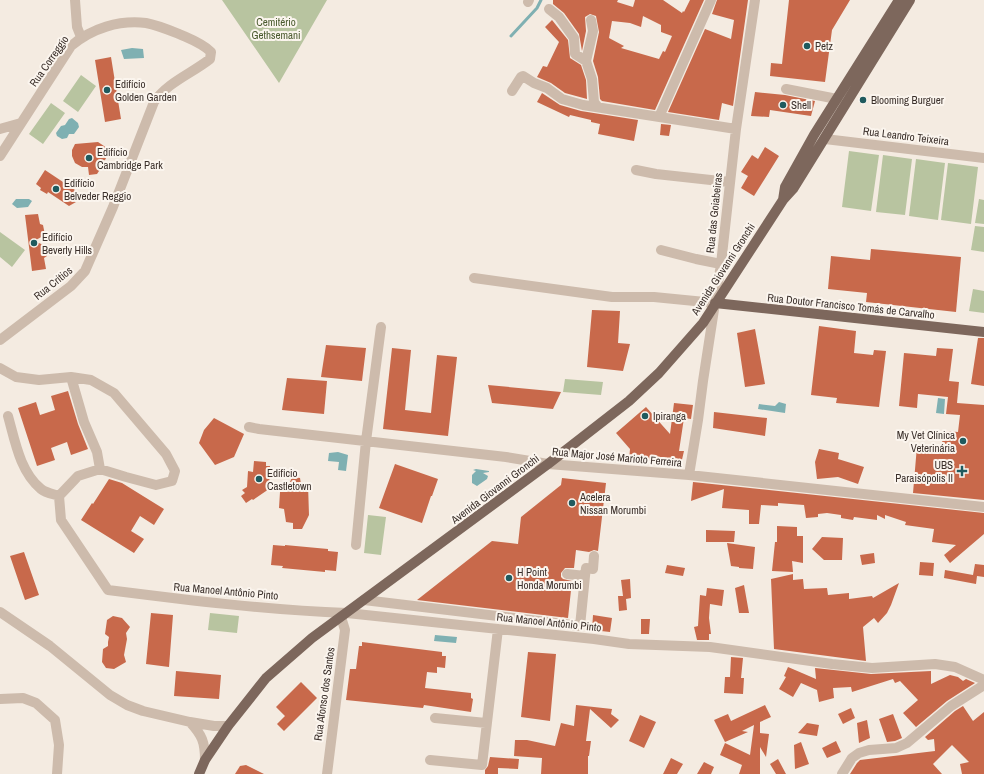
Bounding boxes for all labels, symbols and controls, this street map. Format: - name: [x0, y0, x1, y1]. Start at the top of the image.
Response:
- park label: Cemitério Gethsemani: [251, 15, 301, 42]
- street label: Rua Correggio: [26, 33, 72, 89]
- place label: Petz: [815, 39, 834, 53]
- marker: Petz: [802, 41, 812, 51]
- place label: Edifício Golden Garden: [115, 77, 177, 104]
- marker: Edifício Golden Garden: [102, 85, 112, 95]
- place label: Blooming Burguer: [871, 93, 944, 107]
- marker: Blooming Burguer: [858, 95, 868, 105]
- place label: Shell: [791, 98, 811, 112]
- marker: Shell: [778, 100, 788, 110]
- street label: Rua Leandro Teixeira: [862, 124, 950, 148]
- place label: Edifício Cambridge Park: [97, 145, 163, 172]
- marker: Edifício Cambridge Park: [84, 153, 94, 163]
- street label: Rua das Goiabeiras: [703, 172, 725, 254]
- place label: Edifício Belveder Reggio: [64, 176, 131, 203]
- marker: Edifício Belveder Reggio: [51, 184, 61, 194]
- street label: Avenida Giovanni Gronchi: [688, 220, 758, 318]
- place label: Edifício Beverly Hills: [42, 230, 93, 257]
- marker: Edifício Beverly Hills: [29, 238, 39, 248]
- street label: Rua Critios: [31, 263, 76, 303]
- street label: Rua Doutor Francisco Tomás de Carvalho: [767, 290, 935, 322]
- place label: Ipiranga: [653, 409, 686, 423]
- marker: Ipiranga: [640, 411, 650, 421]
- place label: My Vet Clínica Veterinária: [897, 428, 955, 455]
- marker: My Vet Clínica Veterinária: [958, 436, 968, 446]
- street label: Rua Major José Marioto Ferreira: [551, 444, 683, 470]
- street label: Avenida Giovanni Gronchi: [447, 451, 542, 527]
- place label: UBS Paraisópolis II: [895, 458, 953, 485]
- marker: UBS Paraisópolis II: [956, 465, 968, 477]
- place label: Edificio Castletown: [267, 466, 312, 493]
- marker: Edificio Castletown: [254, 474, 264, 484]
- place label: Acelera Nissan Morumbi: [579, 490, 646, 517]
- marker: Acelera Nissan Morumbi: [567, 498, 577, 508]
- place label: H Point Honda Morumbi: [517, 565, 582, 592]
- marker: H Point Honda Morumbi: [504, 573, 514, 583]
- street label: Rua Manoel Antônio Pinto: [173, 579, 279, 603]
- street label: Rua Manoel Antônio Pinto: [496, 610, 602, 634]
- street label: Rua Afonso dos Santos: [311, 646, 338, 742]

